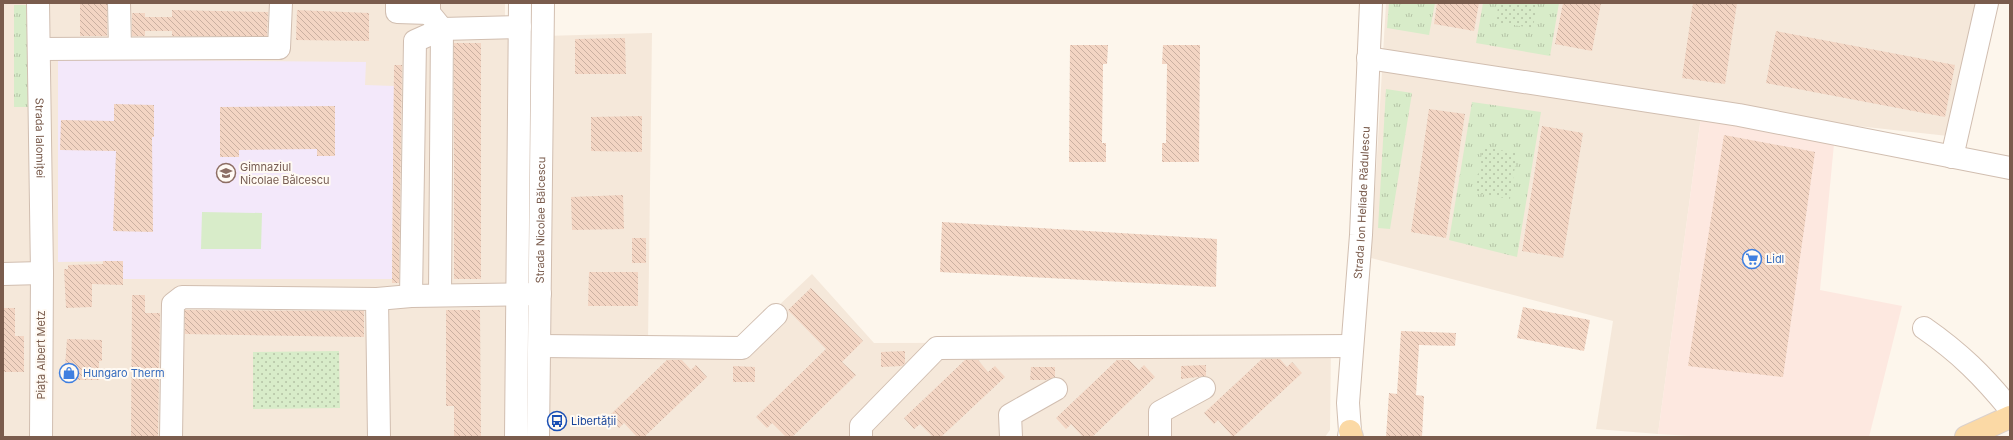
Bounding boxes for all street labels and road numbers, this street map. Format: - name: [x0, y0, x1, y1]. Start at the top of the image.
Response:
- street label: Strada Ialomiței: [32, 98, 48, 178]
- street label: Strada Ion Heliade Rădulescu: [1351, 126, 1373, 279]
- street label: Strada Nicolae Bălcescu: [533, 157, 548, 283]
- street label: Piața Albert Metz: [34, 310, 48, 400]

